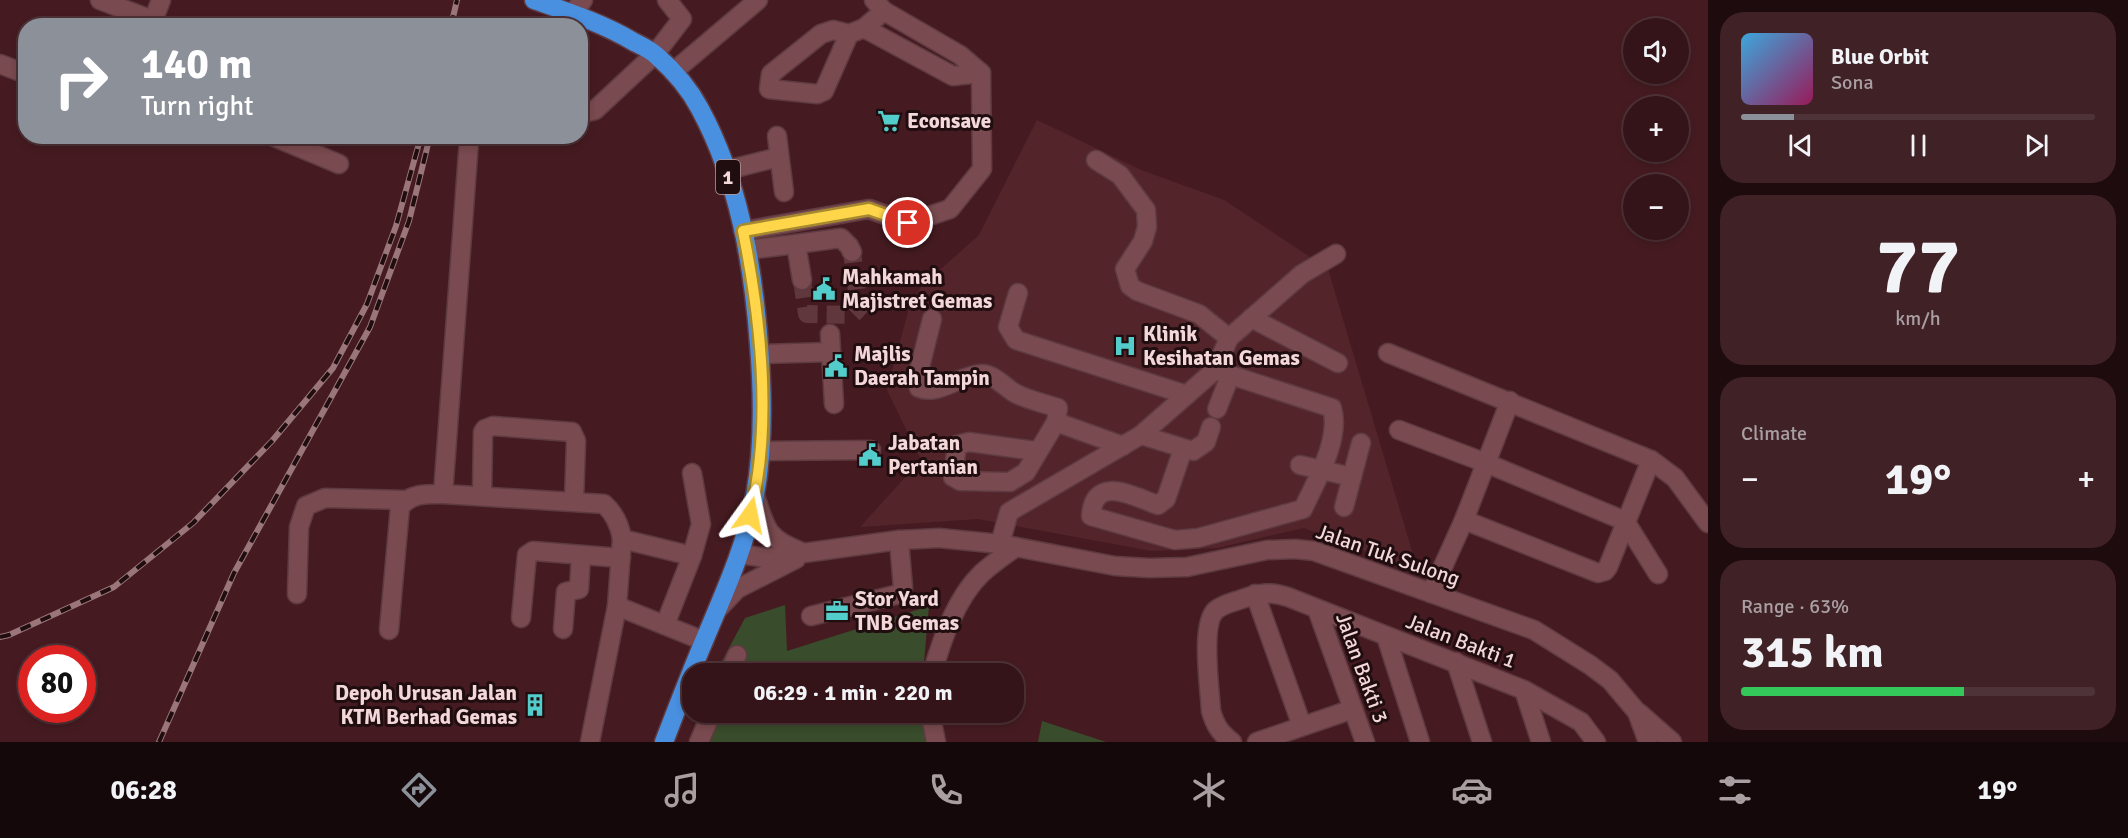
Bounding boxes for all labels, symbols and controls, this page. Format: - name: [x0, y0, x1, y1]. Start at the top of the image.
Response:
- map controls: [1623, 18, 1689, 240]
- button: sound: [1623, 18, 1689, 84]
- text: 140 m: [141, 39, 252, 90]
- icon: right: [42, 42, 120, 120]
- text: Blue Orbit: [1831, 43, 1929, 70]
- text: Sona: [1831, 70, 1874, 95]
- text: Turn right: [141, 90, 254, 123]
- button: +: [1623, 96, 1689, 162]
- supermarket icon: Econsave: [876, 108, 902, 134]
- place label: Econsave: [907, 108, 991, 134]
- icon: previous: [1784, 129, 1817, 162]
- icon: pause: [1902, 129, 1935, 162]
- icon: next: [2020, 129, 2053, 162]
- road number: 1: [716, 160, 740, 194]
- button: −: [1623, 174, 1689, 240]
- pin: [882, 197, 933, 248]
- icon: arrive: [891, 206, 924, 239]
- text: 77: [1876, 219, 1960, 315]
- place label: Mahkamah Majistret Gemas: [842, 264, 992, 314]
- public building icon: Mahkamah Majistret Gemas: [811, 276, 837, 302]
- text: km/h: [1895, 306, 1941, 331]
- place label: Klinik Kesihatan Gemas: [1143, 321, 1300, 371]
- hospital icon: Klinik Kesihatan Gemas: [1112, 333, 1138, 359]
- place label: Majlis Daerah Tampin: [854, 341, 990, 391]
- public building icon: Majlis Daerah Tampin: [823, 353, 849, 379]
- text: Climate: [1741, 421, 1807, 446]
- place label: Jabatan Pertanian: [888, 430, 978, 480]
- public building icon: Jabatan Pertanian: [857, 442, 883, 468]
- text: 19°: [1885, 452, 1951, 507]
- text: −: [1741, 459, 1759, 500]
- text: +: [2077, 459, 2095, 500]
- position arrow: [718, 483, 782, 547]
- street label: Jalan Tuk Sulong: [1313, 518, 1463, 592]
- place label: Stor Yard TNB Gemas: [855, 586, 959, 636]
- text: Range · 63%: [1741, 594, 1849, 619]
- office icon: Stor Yard TNB Gemas: [824, 598, 850, 624]
- street label: Jalan Bakti 1: [1402, 608, 1520, 674]
- street label: Jalan Bakti 3: [1330, 609, 1394, 727]
- text: 315 km: [1741, 625, 1884, 680]
- speed limit sign: 80: [18, 645, 96, 723]
- text: 06:29 · 1 min · 220 m: [753, 679, 953, 706]
- place label: Depoh Urusan Jalan KTM Berhad Gemas: [335, 680, 517, 730]
- building icon: Depoh Urusan Jalan KTM Berhad Gemas: [522, 692, 548, 718]
- icon: directions: [398, 769, 440, 811]
- icon: music: [661, 769, 703, 811]
- icon: phone: [925, 769, 967, 811]
- icon: climate: [1188, 769, 1230, 811]
- icon: car: [1451, 769, 1493, 811]
- icon: filters: [1714, 769, 1756, 811]
- text: 06:28: [111, 774, 177, 807]
- text: 19°: [1977, 774, 2017, 807]

